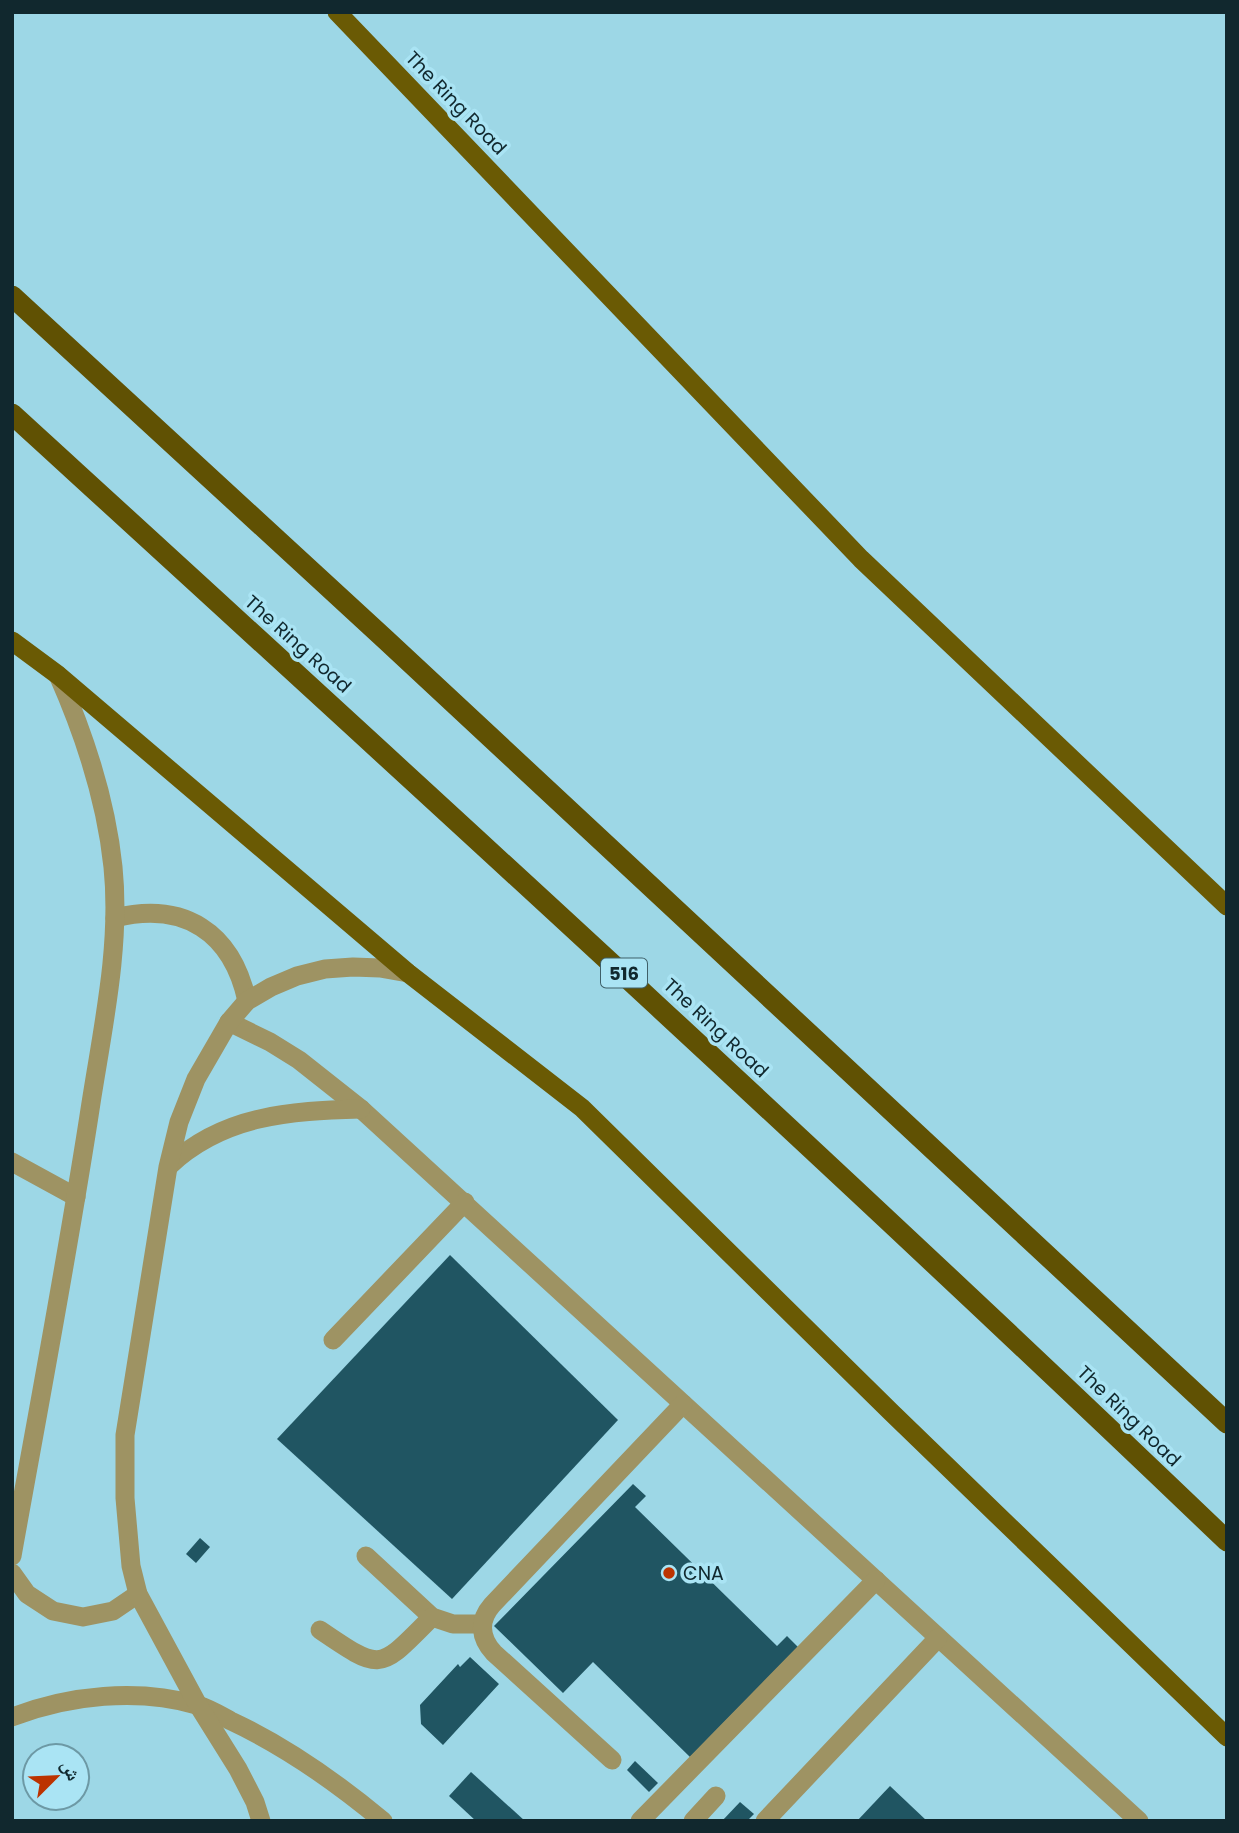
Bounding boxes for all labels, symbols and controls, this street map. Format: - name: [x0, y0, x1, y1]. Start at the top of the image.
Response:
- street label: The Ring Road: [399, 45, 513, 161]
- street label: The Ring Road: [239, 589, 357, 699]
- road number: 516: [601, 958, 647, 988]
- street label: The Ring Road: [657, 972, 775, 1084]
- street label: The Ring Road: [1071, 1359, 1187, 1473]
- place label: CNA: [683, 1560, 724, 1587]
- marker: CNA: [661, 1565, 677, 1581]
- north arrow: [21, 1742, 91, 1812]
- text: ش: [55, 1756, 88, 1785]

